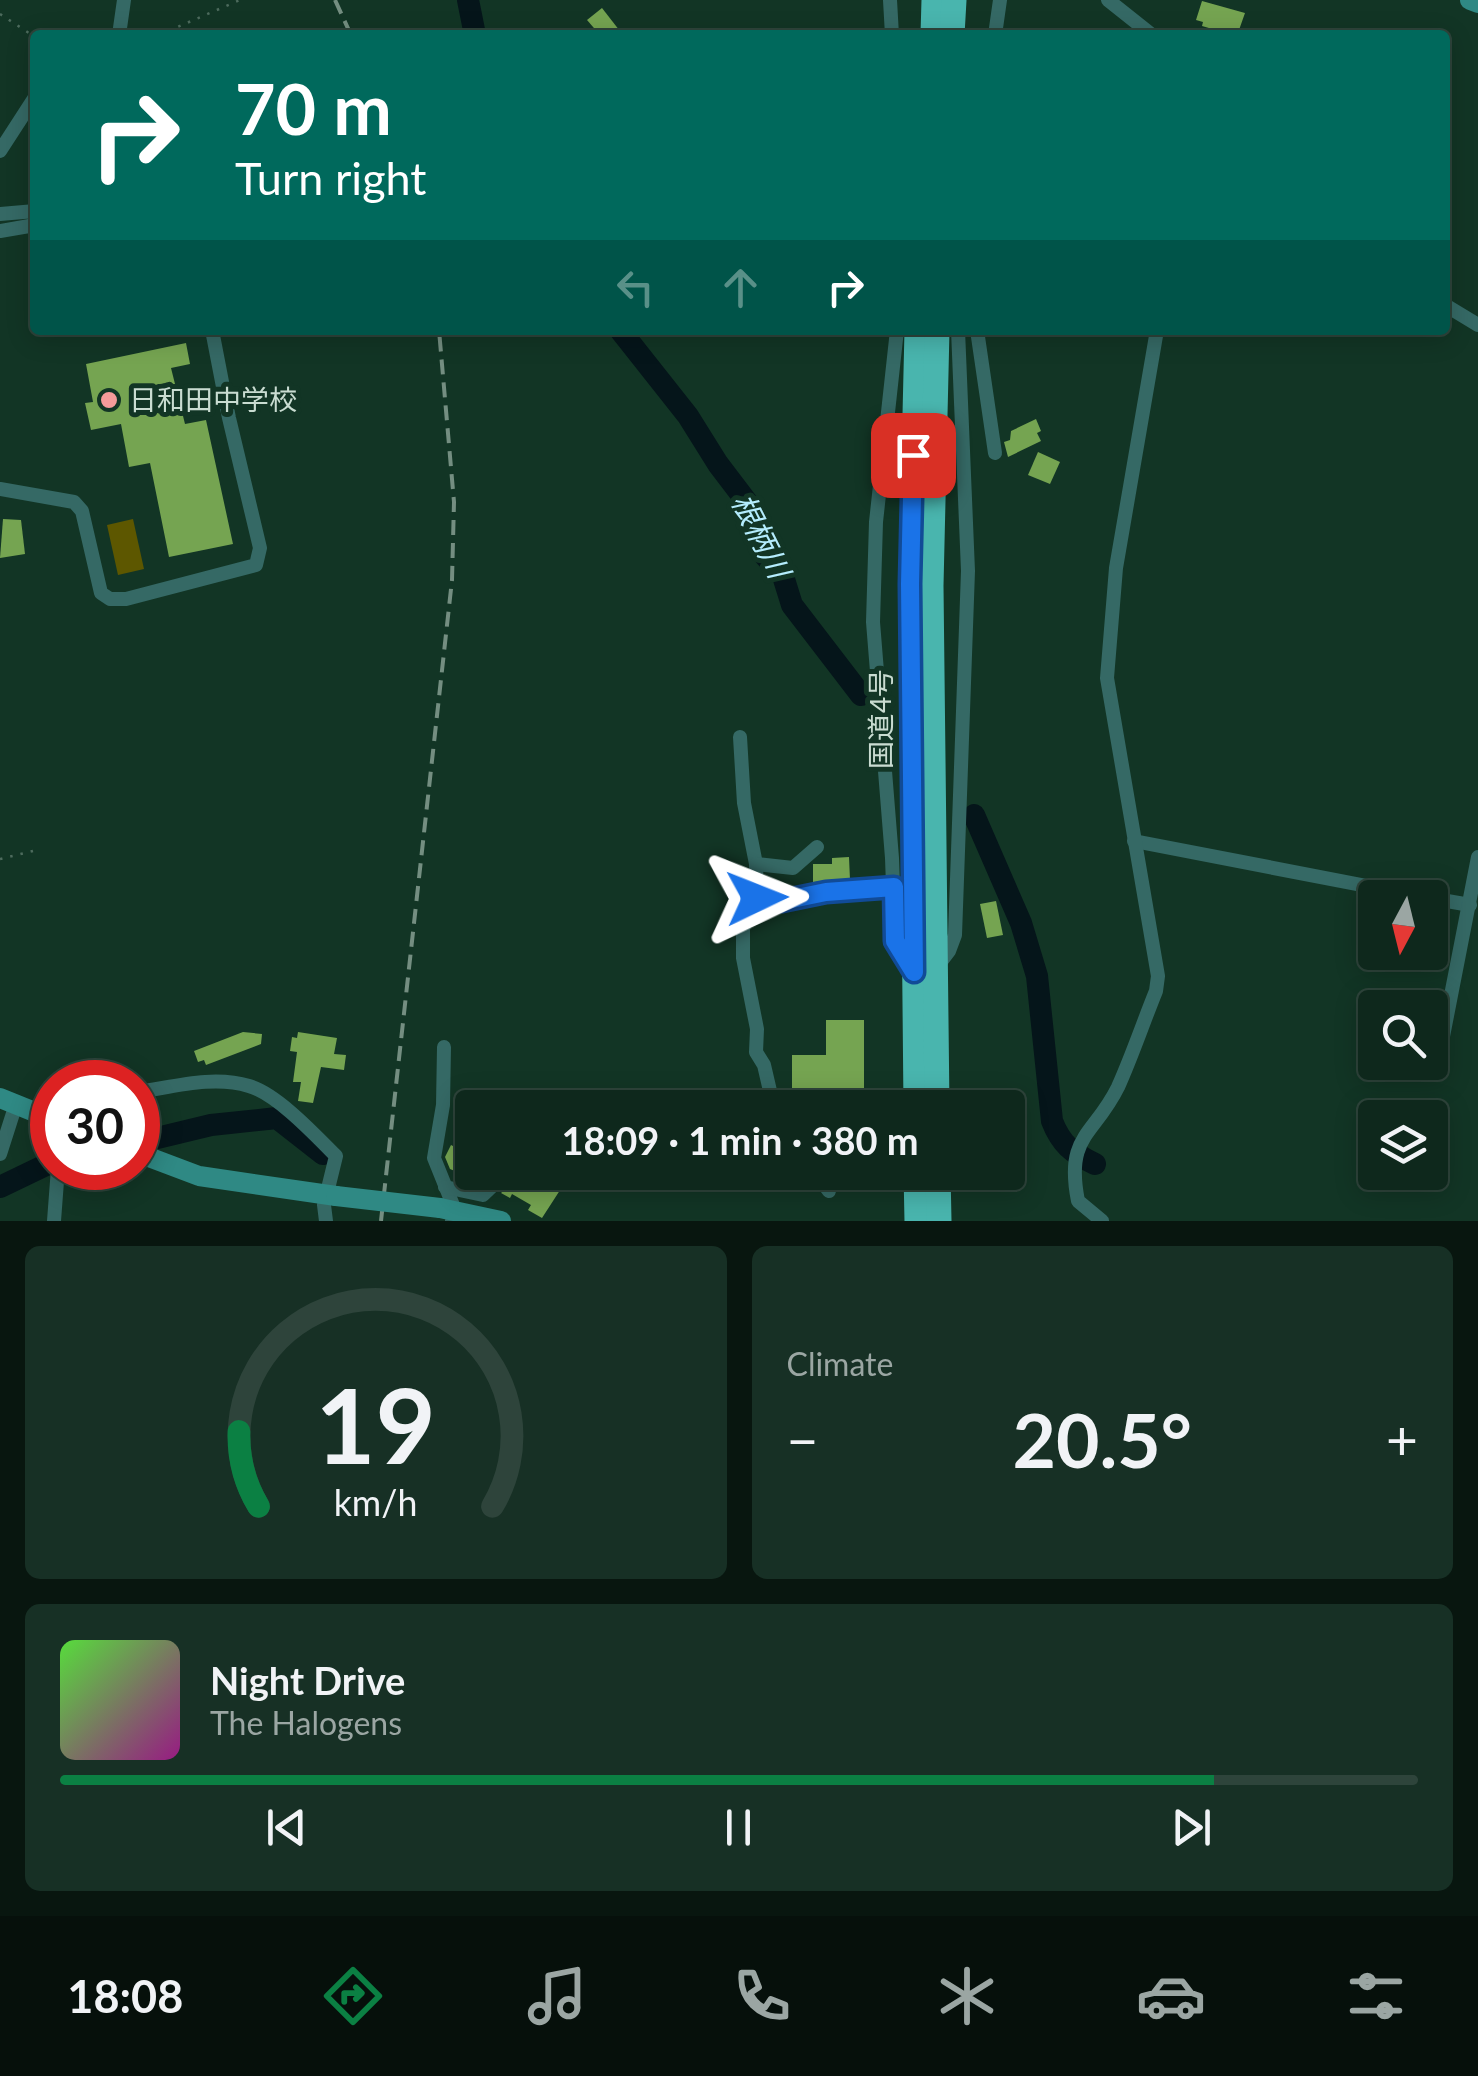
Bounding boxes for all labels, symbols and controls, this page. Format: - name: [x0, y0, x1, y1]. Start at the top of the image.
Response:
- text: 70 m: [235, 66, 392, 150]
- icon: right: [70, 70, 200, 200]
- text: Turn right: [235, 151, 426, 205]
- icon: left: [608, 260, 663, 315]
- icon: ahead: [713, 260, 768, 315]
- icon: right: [818, 260, 873, 315]
- place label: 日和田中学校: [129, 382, 297, 416]
- marker: 日和田中学校: [98, 389, 120, 411]
- pin: [871, 413, 956, 498]
- icon: arrive: [886, 428, 941, 483]
- water label: 根柄川: [725, 487, 800, 586]
- street label: 国道4号: [863, 669, 897, 769]
- position arrow: [705, 846, 809, 950]
- north arrow: [1358, 880, 1448, 970]
- map controls: [1358, 880, 1448, 1190]
- button: search: [1358, 990, 1448, 1080]
- speed limit sign: 30: [30, 1060, 160, 1190]
- button: layers: [1358, 1100, 1448, 1190]
- text: 18:09 · 1 min · 380 m: [561, 1117, 919, 1163]
- text: Climate: [787, 1344, 893, 1383]
- text: 19: [315, 1361, 436, 1486]
- text: 20.5°: [1013, 1394, 1192, 1484]
- text: −: [787, 1406, 818, 1472]
- text: +: [1386, 1406, 1418, 1472]
- text: km/h: [334, 1481, 418, 1524]
- text: Night Drive: [210, 1657, 405, 1703]
- text: The Halogens: [210, 1703, 402, 1742]
- icon: previous: [259, 1800, 314, 1855]
- icon: pause: [711, 1800, 766, 1855]
- icon: next: [1164, 1800, 1219, 1855]
- icon: directions: [318, 1961, 388, 2031]
- icon: music: [522, 1961, 592, 2031]
- icon: phone: [727, 1961, 797, 2031]
- icon: climate: [932, 1961, 1002, 2031]
- icon: car: [1136, 1961, 1206, 2031]
- icon: filters: [1341, 1961, 1411, 2031]
- text: 18:08: [67, 1969, 183, 2023]

